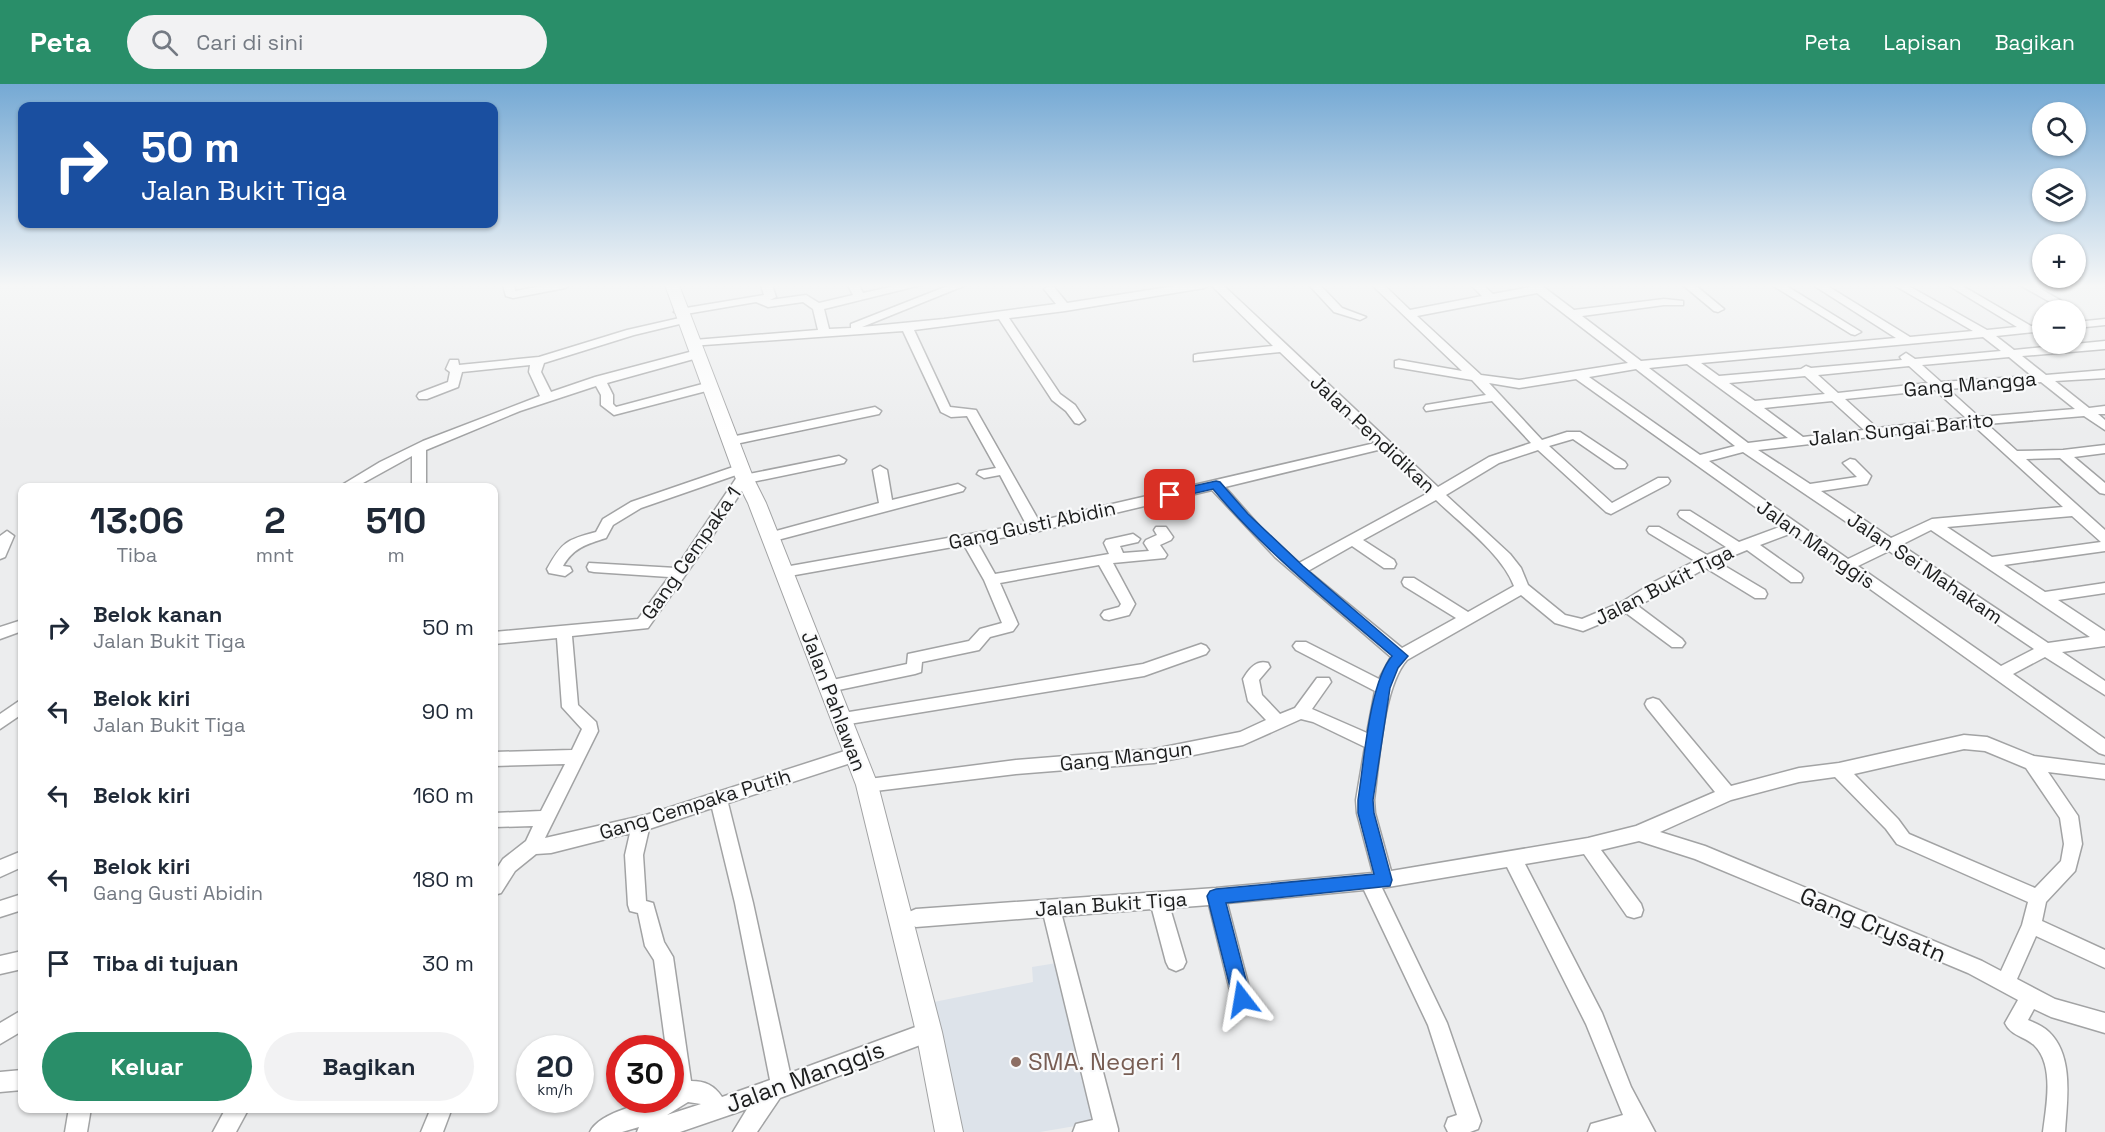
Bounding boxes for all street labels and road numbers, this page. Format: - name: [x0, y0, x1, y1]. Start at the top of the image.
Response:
- street label: Gang Mangga: [1903, 365, 2037, 403]
- street label: Jalan Pendidikan: [1305, 369, 1441, 499]
- street label: Jalan Sungai Barito: [1807, 406, 1995, 452]
- street label: Gang Cempaka 1: [635, 481, 747, 625]
- street label: Jalan Manggis: [1752, 494, 1880, 594]
- street label: Gang Gusti Abidin: [946, 495, 1118, 555]
- street label: Jalan Sei Mahakam: [1842, 506, 2008, 630]
- street label: Jalan Bukit Tiga: [1590, 539, 1738, 631]
- street label: Jalan Pahlawan: [795, 627, 873, 775]
- street label: Gang Mangun: [1058, 735, 1194, 777]
- street label: Gang Cempaka Putih: [596, 762, 794, 846]
- street label: Gang Crysatn: [1795, 880, 1951, 969]
- street label: Jalan Bukit Tiga: [1034, 886, 1188, 922]
- street label: Jalan Manggis: [721, 1033, 888, 1120]

